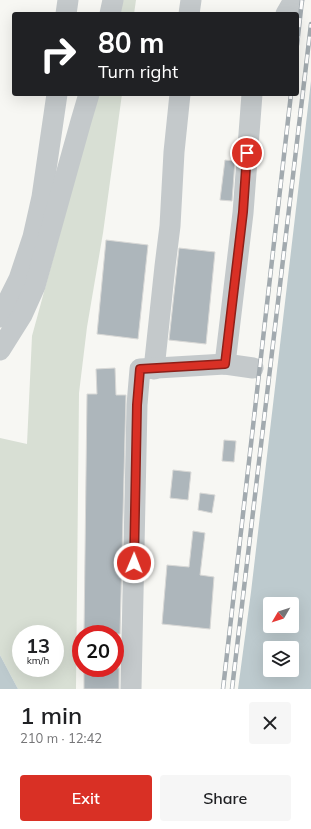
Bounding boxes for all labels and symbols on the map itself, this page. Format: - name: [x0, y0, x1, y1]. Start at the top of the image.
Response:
- pin: [230, 136, 264, 170]
- position arrow: [113, 542, 155, 584]
- north arrow: [263, 597, 299, 633]
- speed limit sign: 20: [72, 625, 124, 677]

